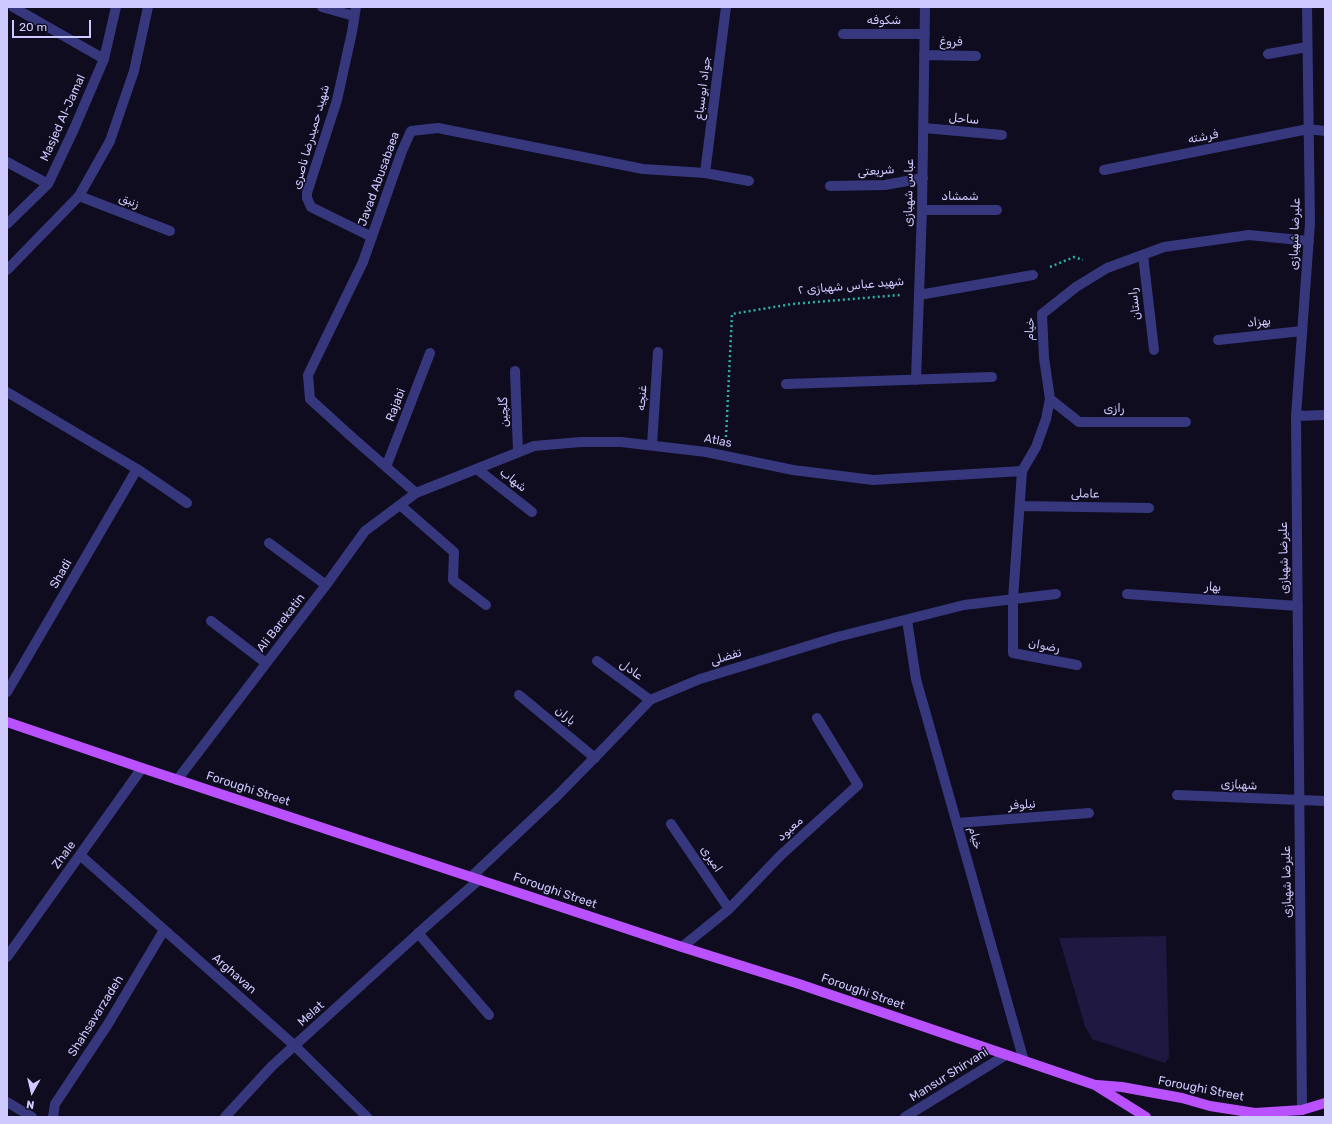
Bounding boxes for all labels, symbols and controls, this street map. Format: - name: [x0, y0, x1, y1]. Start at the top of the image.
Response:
- scale bar: [14, 12, 93, 38]
- street label: شکوفه: [867, 14, 901, 28]
- text: 20 m: [19, 20, 47, 34]
- street label: فروغ: [939, 35, 963, 49]
- street label: جواد ابوسباع: [692, 55, 714, 121]
- street label: Masjed Al-Jamal: [37, 73, 89, 163]
- street label: شهید حمیدرضا ناصری: [289, 83, 333, 191]
- street label: ساحل: [948, 110, 980, 128]
- street label: فرشته: [1187, 127, 1219, 147]
- street label: Javad Abusabaea: [355, 130, 403, 228]
- street label: عباس شهبازی: [901, 159, 917, 227]
- street label: شریعتی: [857, 163, 895, 179]
- street label: شمشاد: [941, 190, 979, 204]
- street label: زنبق: [117, 191, 141, 211]
- street label: علیرضا شهبازی: [1287, 198, 1303, 270]
- street label: شهید عباس شهبازی ۲: [797, 274, 905, 298]
- street label: راستان: [1126, 287, 1144, 321]
- street label: بهزاد: [1246, 314, 1272, 330]
- street label: خیام: [1022, 317, 1038, 341]
- street label: غنچه: [634, 385, 650, 411]
- street label: Rajabi: [383, 386, 409, 424]
- street label: گلچین: [496, 397, 512, 427]
- street label: رازی: [1103, 402, 1125, 416]
- street label: Atlas: [703, 431, 733, 451]
- street label: شهاب: [497, 465, 529, 495]
- street label: عاملی: [1071, 487, 1099, 501]
- street label: علیرضا شهبازی: [1276, 522, 1292, 594]
- street label: Shadi: [47, 557, 75, 591]
- street label: بهار: [1204, 579, 1222, 595]
- street label: Ali Barekatin: [254, 591, 308, 655]
- street label: رضوان: [1027, 636, 1061, 656]
- street label: تفضلی: [709, 645, 743, 669]
- street label: عادل: [617, 657, 645, 683]
- street label: باران: [552, 703, 578, 729]
- street label: Foroughi Street: [204, 769, 292, 809]
- street label: شهبازی: [1220, 777, 1258, 793]
- street label: نیلوفر: [1008, 797, 1036, 813]
- street label: معبود: [774, 814, 806, 844]
- street label: خیام: [965, 825, 985, 851]
- street label: Zhale: [49, 838, 79, 872]
- street label: امیری: [697, 843, 725, 875]
- street label: علیرضا شهبازی: [1279, 846, 1295, 918]
- street label: Foroughi Street: [511, 870, 599, 912]
- street label: Arghavan: [209, 951, 259, 997]
- street label: Foroughi Street: [819, 971, 907, 1013]
- street label: Shahsavarzadeh: [65, 973, 127, 1059]
- street label: Melat: [295, 998, 327, 1030]
- street label: Mansur Shirvani: [907, 1045, 991, 1105]
- north arrow: [12, 1072, 52, 1112]
- street label: Foroughi Street: [1157, 1074, 1245, 1104]
- text: N: [25, 1097, 35, 1111]

